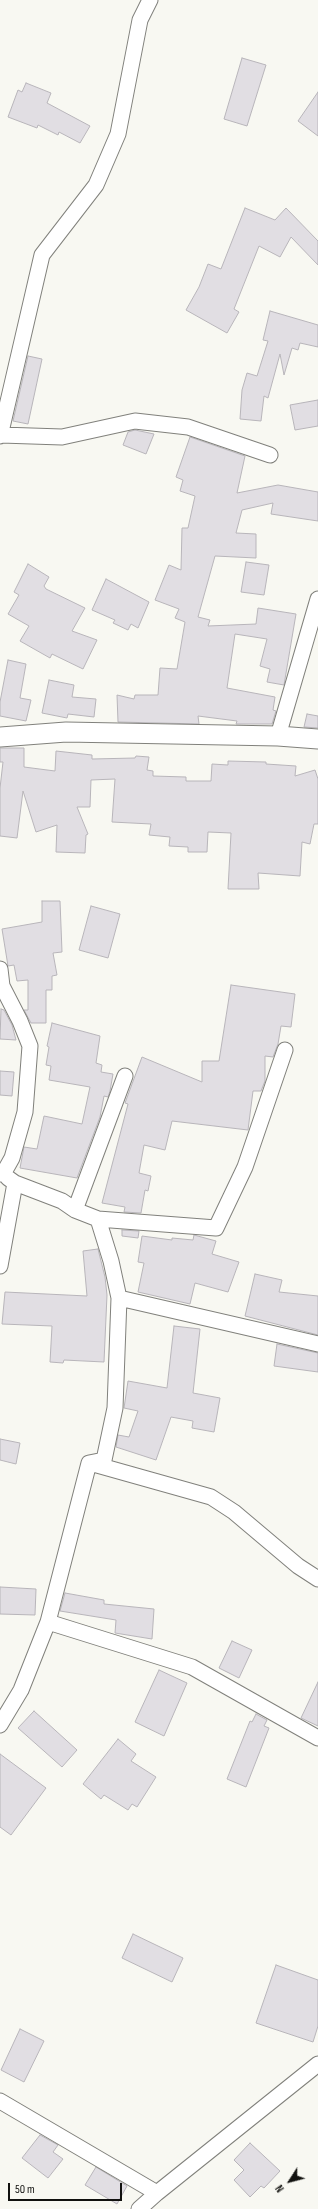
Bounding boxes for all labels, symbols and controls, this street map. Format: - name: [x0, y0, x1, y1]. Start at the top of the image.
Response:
- north arrow: [270, 2161, 310, 2201]
- scale bar: [10, 2175, 124, 2201]
- text: 50 m: [15, 2182, 35, 2197]
- text: N: [273, 2182, 287, 2195]

